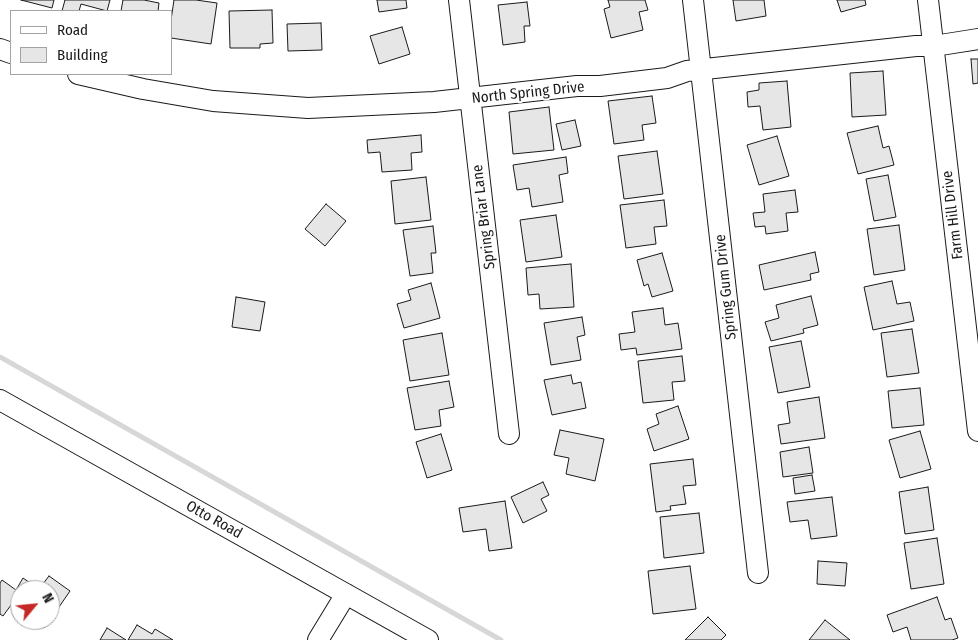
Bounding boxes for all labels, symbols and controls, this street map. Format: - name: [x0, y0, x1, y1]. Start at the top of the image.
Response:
- legend: [10, 10, 172, 75]
- text: Road: [57, 21, 88, 39]
- text: Building: [57, 46, 108, 64]
- street label: North Spring Drive: [471, 78, 585, 108]
- street label: Spring Briar Lane: [469, 164, 499, 270]
- street label: Farm Hill Drive: [939, 170, 967, 260]
- street label: Spring Gum Drive: [712, 233, 740, 341]
- street label: Otto Road: [183, 497, 245, 543]
- north arrow: [10, 580, 60, 630]
- text: N: [38, 590, 57, 606]

